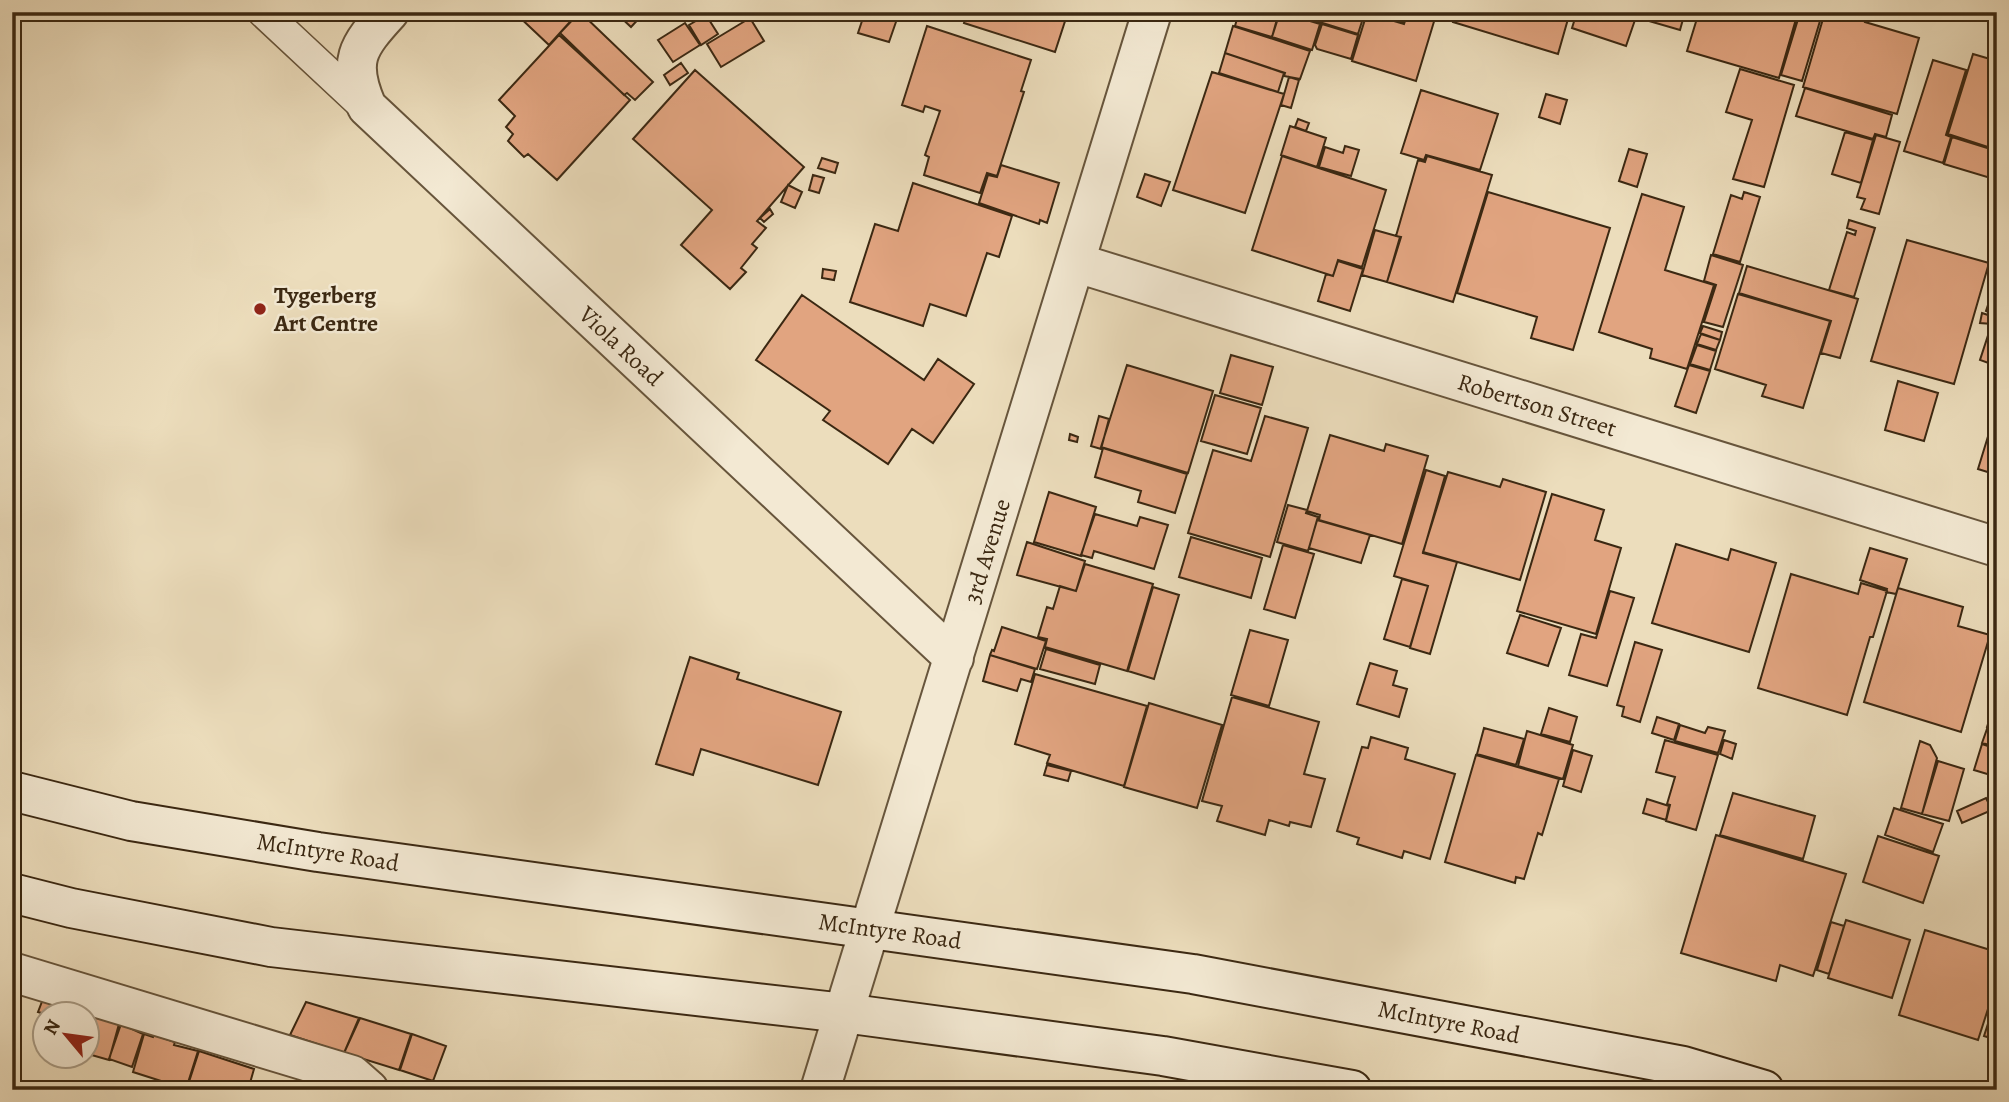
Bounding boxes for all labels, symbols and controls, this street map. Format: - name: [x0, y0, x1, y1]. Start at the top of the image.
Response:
- place label: Tygerberg Art Centre: [273, 279, 378, 339]
- street label: Viola Road: [571, 298, 670, 393]
- marker: Tygerberg Art Centre: [252, 301, 268, 317]
- street label: Robertson Street: [1454, 366, 1620, 444]
- street label: 3rd Avenue: [956, 495, 1018, 607]
- street label: McIntyre Road: [254, 825, 402, 879]
- street label: McIntyre Road: [817, 905, 964, 957]
- street label: McIntyre Road: [1375, 993, 1523, 1051]
- north arrow: [32, 1000, 102, 1070]
- text: N: [37, 1015, 67, 1040]

